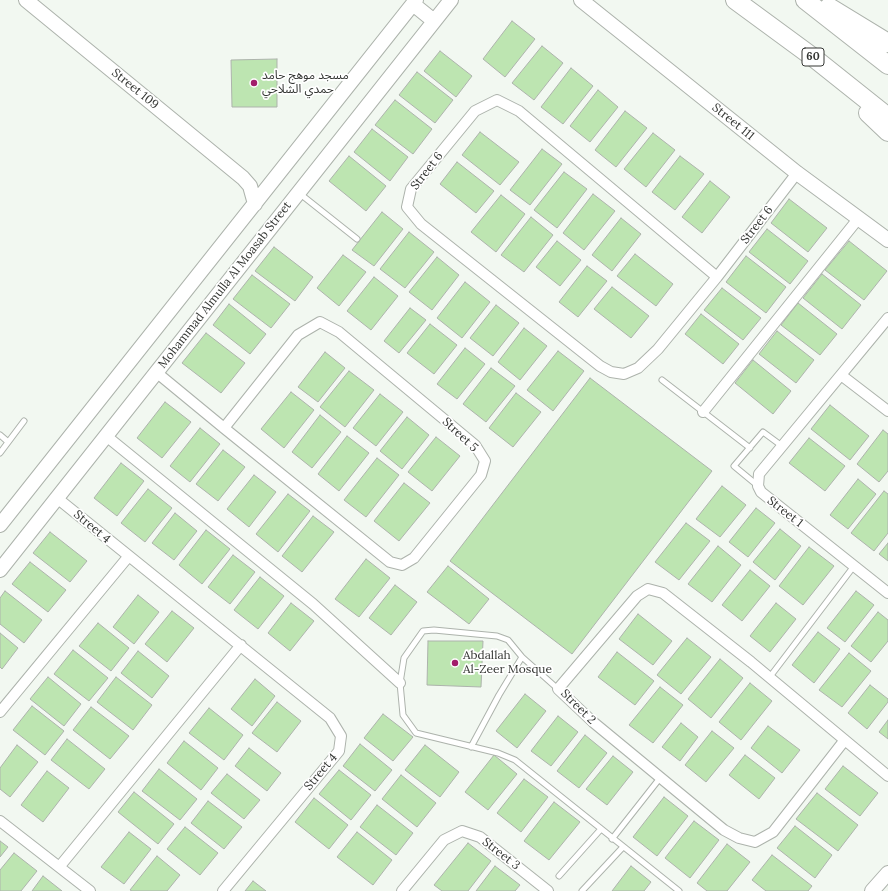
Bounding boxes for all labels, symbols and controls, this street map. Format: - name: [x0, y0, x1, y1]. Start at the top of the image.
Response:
- road number: 60: [802, 48, 824, 66]
- street label: Street 109: [109, 66, 161, 112]
- place label: مسجد موهج حامد حمدي الشلاحي: [262, 69, 349, 97]
- marker: مسجد موهج حامد حمدي الشلاحي: [249, 78, 259, 88]
- street label: Street 111: [709, 101, 757, 143]
- street label: Street 6: [408, 149, 446, 193]
- street label: Mohammad Almulla Al Moasab Street: [155, 199, 295, 371]
- street label: Street 6: [738, 203, 776, 247]
- street label: Street 5: [439, 415, 481, 455]
- street label: Street 1: [764, 494, 806, 530]
- street label: Street 4: [71, 507, 113, 547]
- place label: Abdallah Al-Zeer Mosque: [463, 649, 552, 677]
- marker: Abdallah Al-Zeer Mosque: [450, 658, 460, 668]
- street label: Street 2: [557, 686, 599, 728]
- street label: Street 4: [301, 751, 341, 793]
- street label: Street 3: [479, 835, 523, 873]

